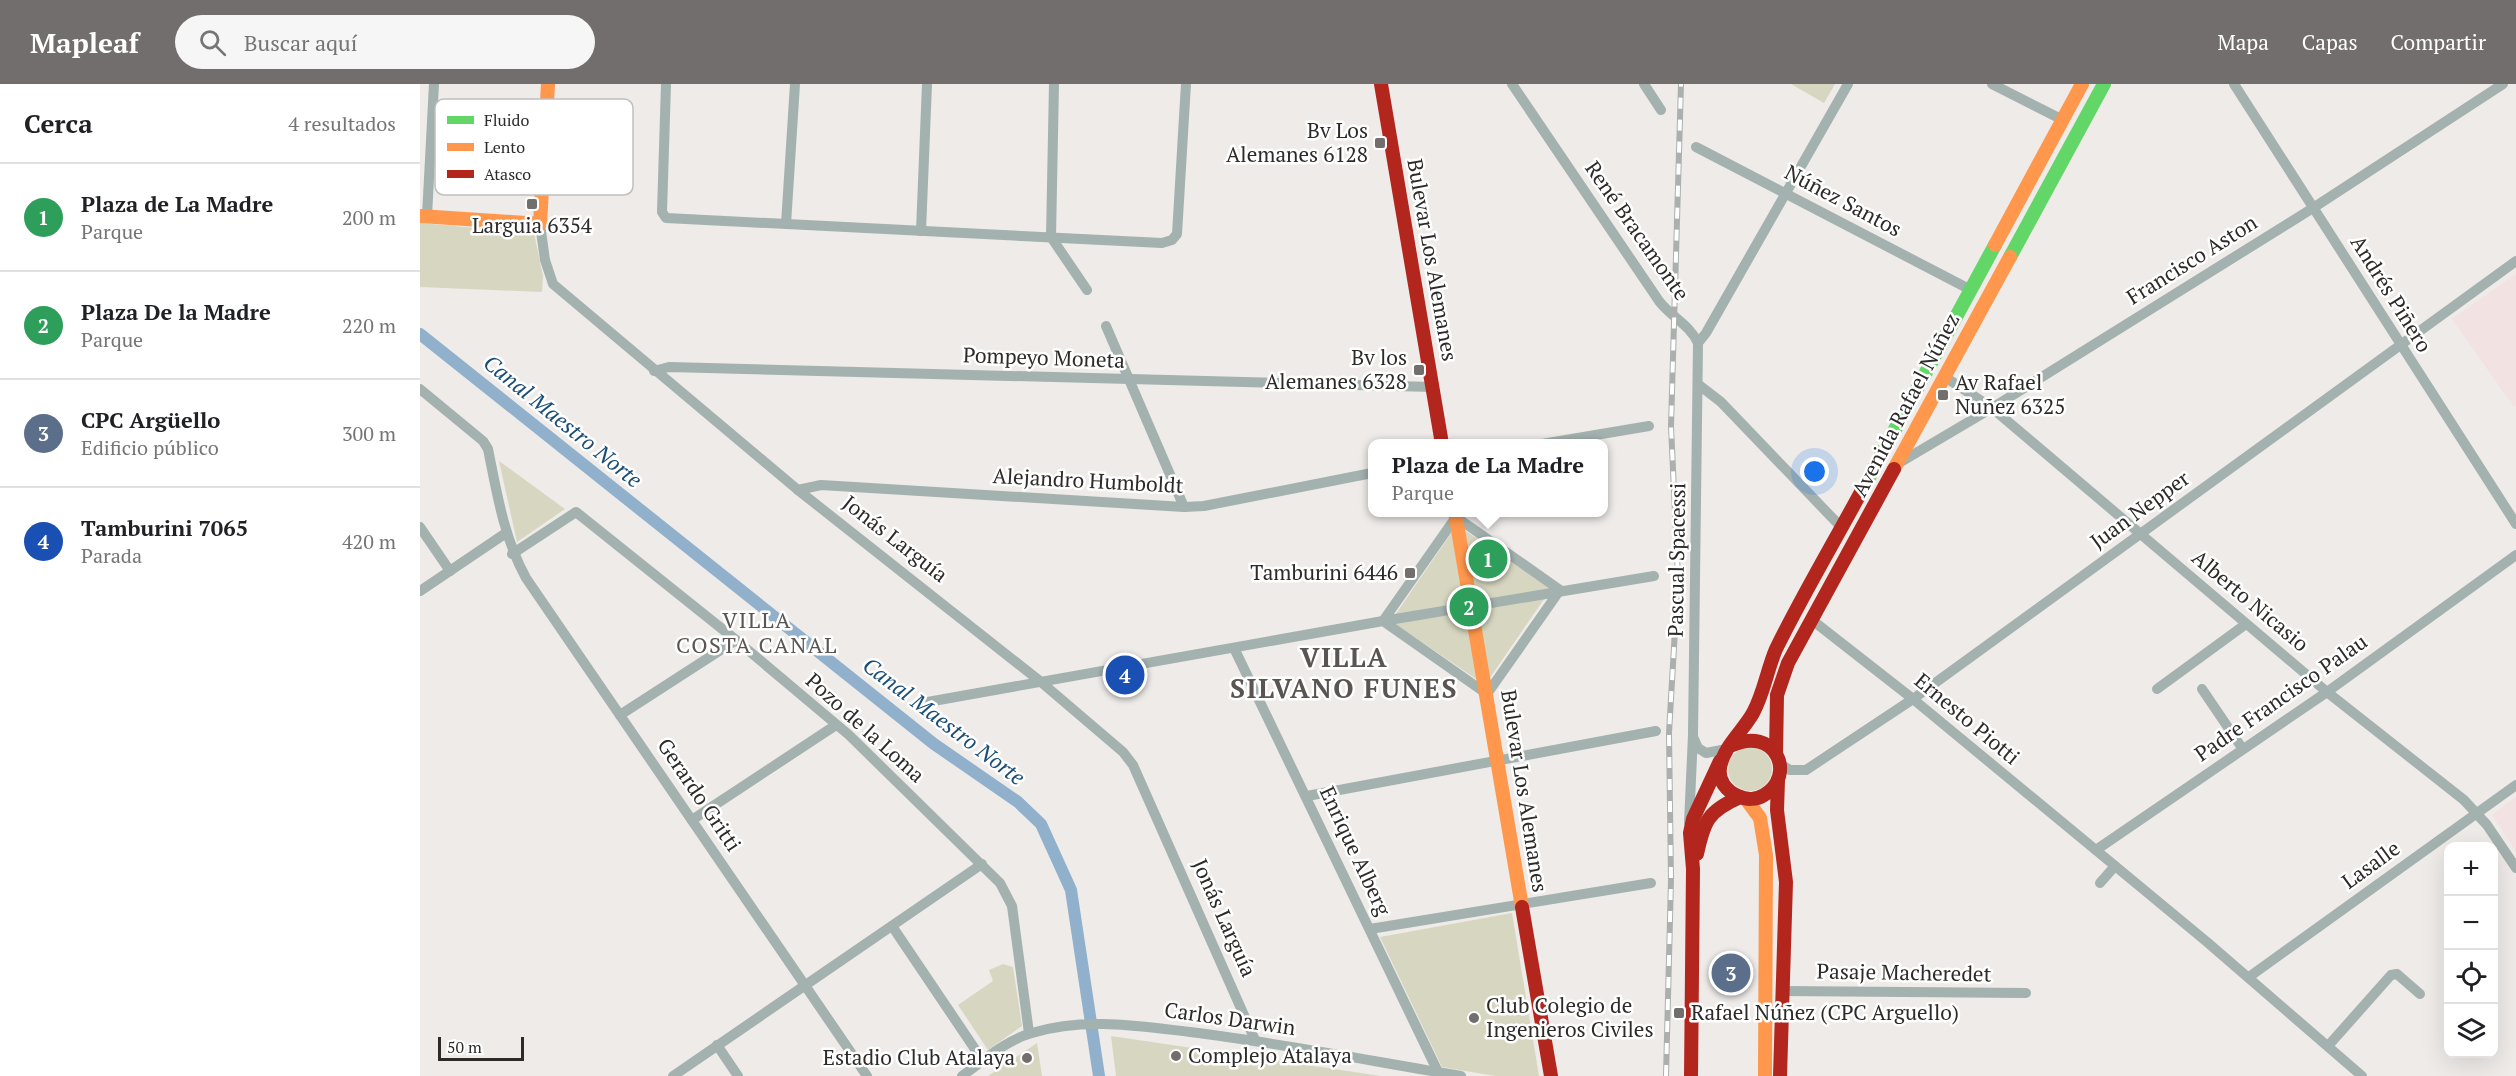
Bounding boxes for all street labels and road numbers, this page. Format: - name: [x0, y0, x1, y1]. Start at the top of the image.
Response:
- street label: René Bracamonte: [1579, 155, 1696, 306]
- street label: Bulevar Los Alemanes: [1401, 156, 1465, 363]
- street label: Núñez Santos: [1780, 158, 1907, 243]
- street label: Francisco Aston: [2121, 208, 2262, 310]
- street label: Andrés Piñero: [2345, 230, 2439, 357]
- street label: Avenida Rafael Núñez: [1845, 308, 1965, 501]
- street label: Pompeyo Moneta: [963, 340, 1126, 374]
- street label: Alejandro Humboldt: [992, 461, 1184, 499]
- street label: Juan Nepper: [2084, 464, 2194, 555]
- street label: Pascual Spacessi: [1661, 483, 1691, 637]
- street label: Jonás Larguía: [837, 488, 954, 588]
- street label: Alberto Nicasio: [2186, 543, 2315, 657]
- street label: Padre Francisco Palau: [2189, 627, 2372, 767]
- street label: Pozo de la Loma: [800, 666, 932, 789]
- street label: Ernesto Piotti: [1909, 666, 2026, 770]
- street label: Bulevar Los Alemanes: [1495, 687, 1555, 894]
- street label: Gerardo Gritti: [652, 732, 748, 857]
- street label: Enrique Alberg: [1314, 781, 1399, 921]
- street label: Lasalle: [2336, 834, 2405, 895]
- street label: Jonás Larguía: [1186, 854, 1264, 981]
- street label: Pasaje Macheredet: [1816, 956, 1992, 988]
- street label: Carlos Darwin: [1163, 995, 1298, 1041]

